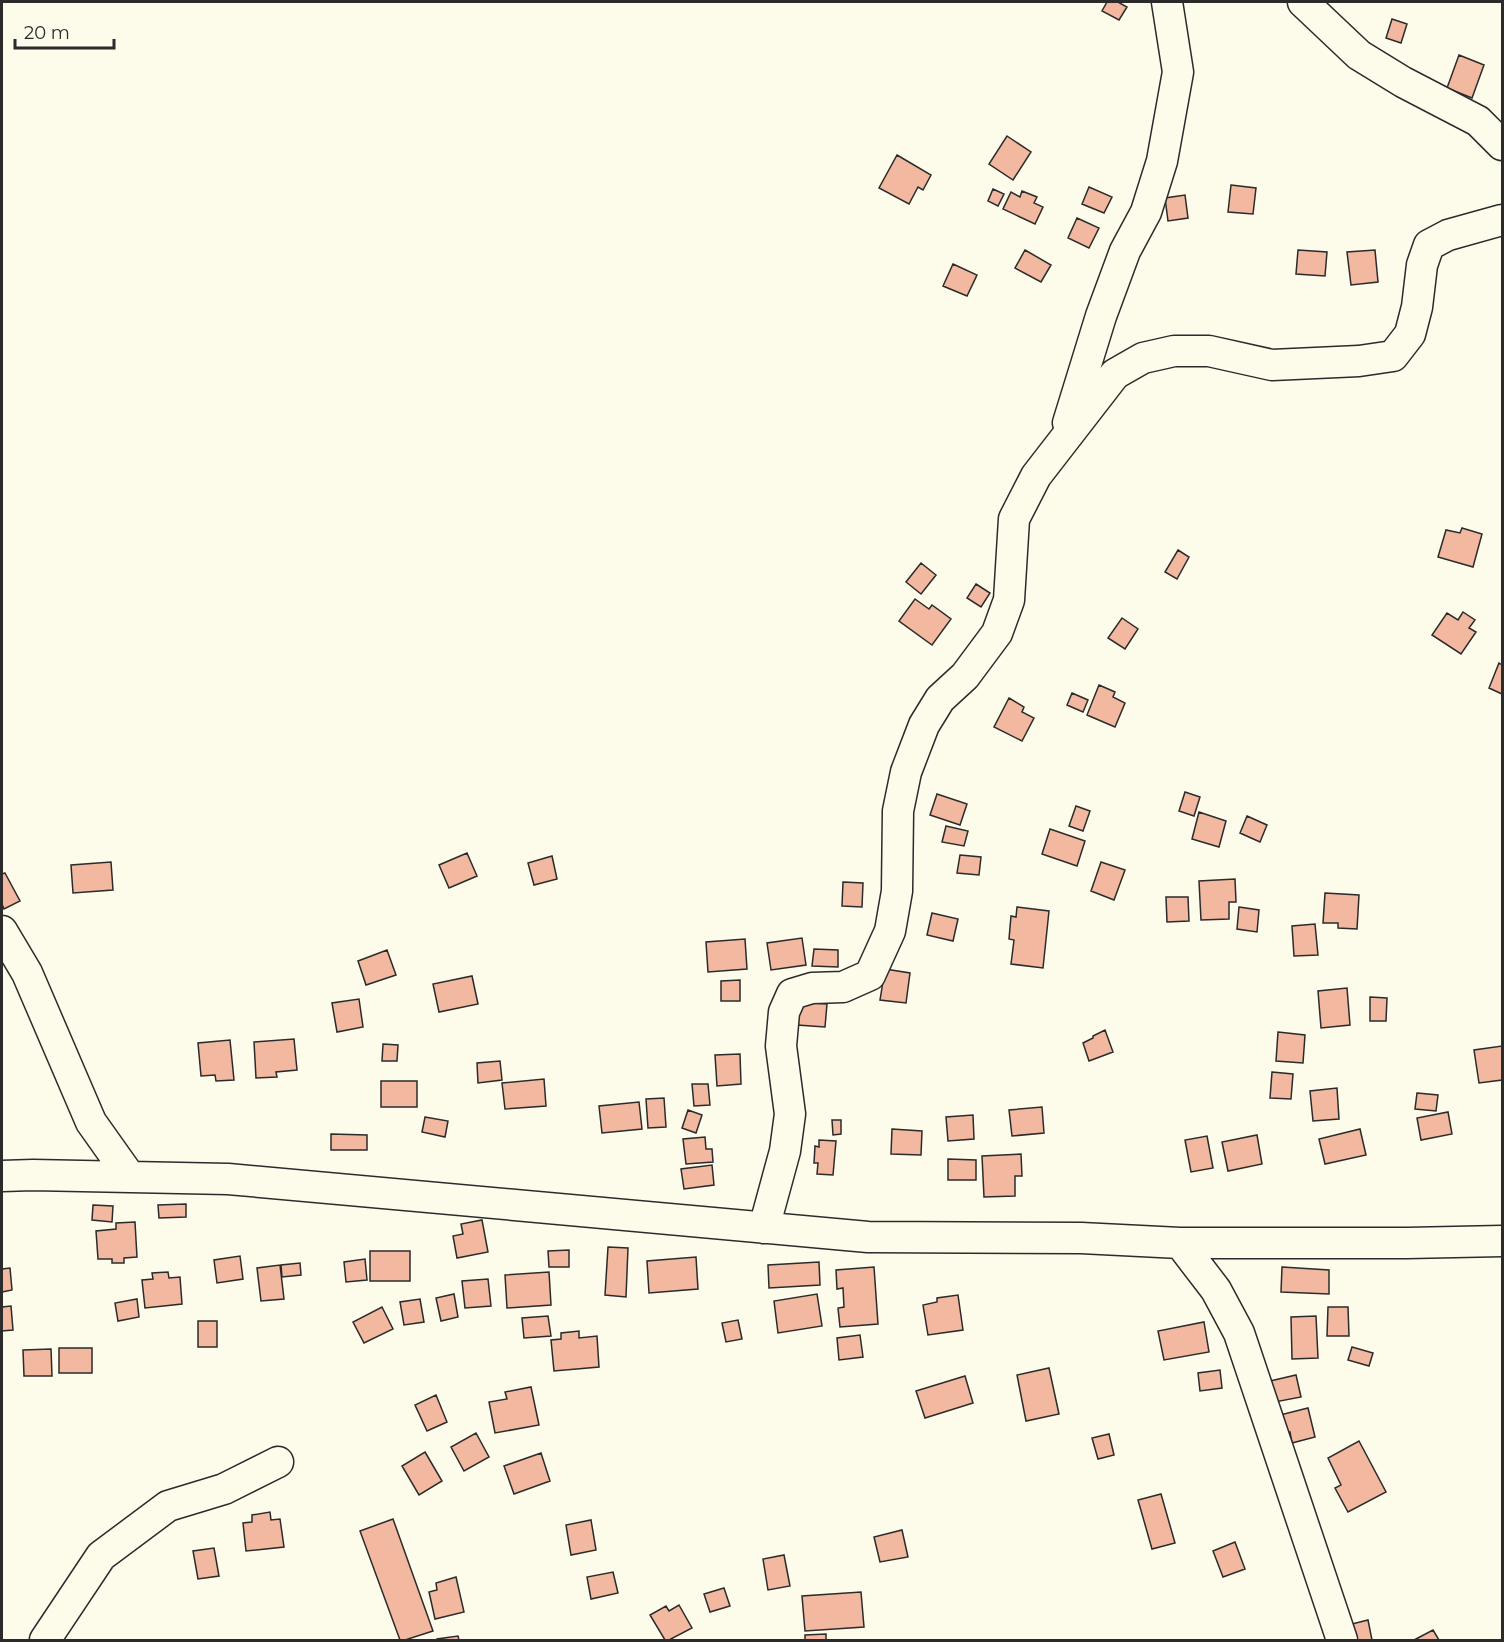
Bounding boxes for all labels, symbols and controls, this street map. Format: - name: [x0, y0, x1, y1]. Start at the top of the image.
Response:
- scale bar: [15, 12, 114, 50]
- text: 20 m: [24, 22, 70, 44]

